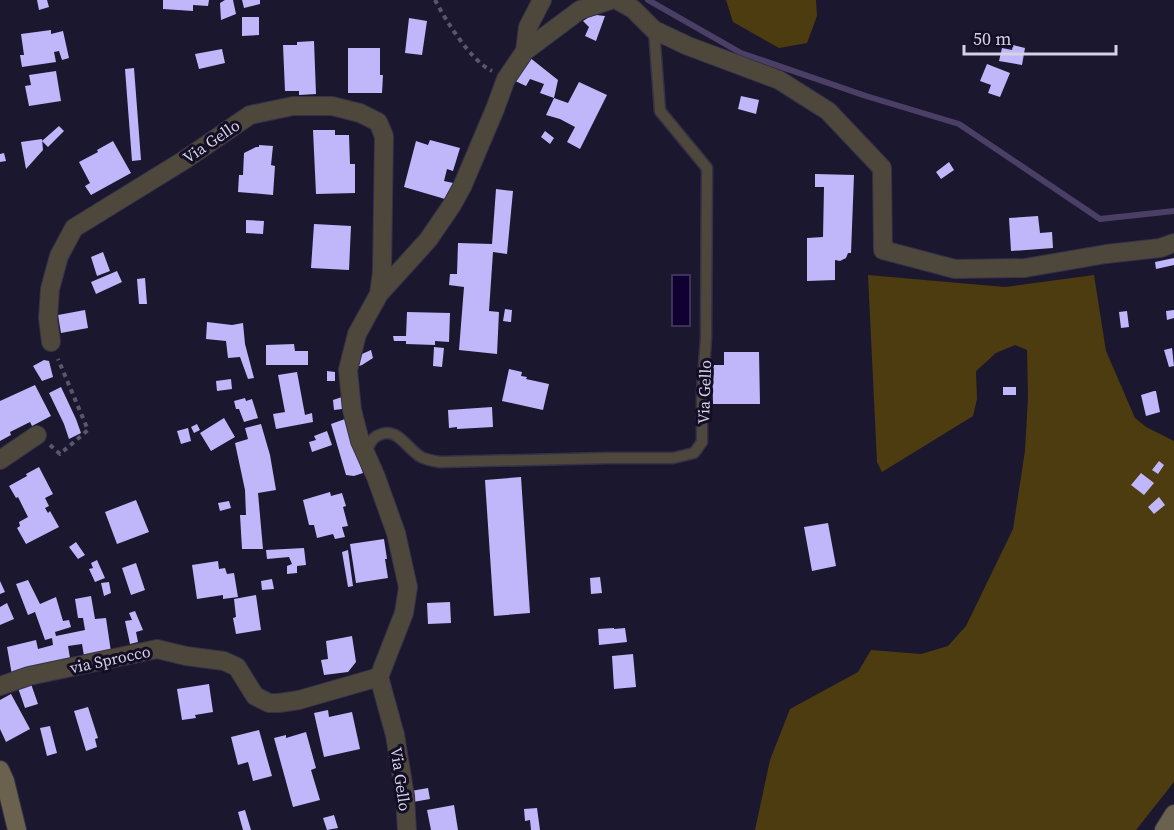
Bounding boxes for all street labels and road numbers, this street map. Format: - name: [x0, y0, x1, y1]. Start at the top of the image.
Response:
- street label: Via Gello: [178, 114, 244, 168]
- street label: Via Gello: [692, 359, 716, 424]
- street label: via Sprocco: [68, 640, 153, 678]
- street label: Via Gello: [386, 746, 416, 813]

